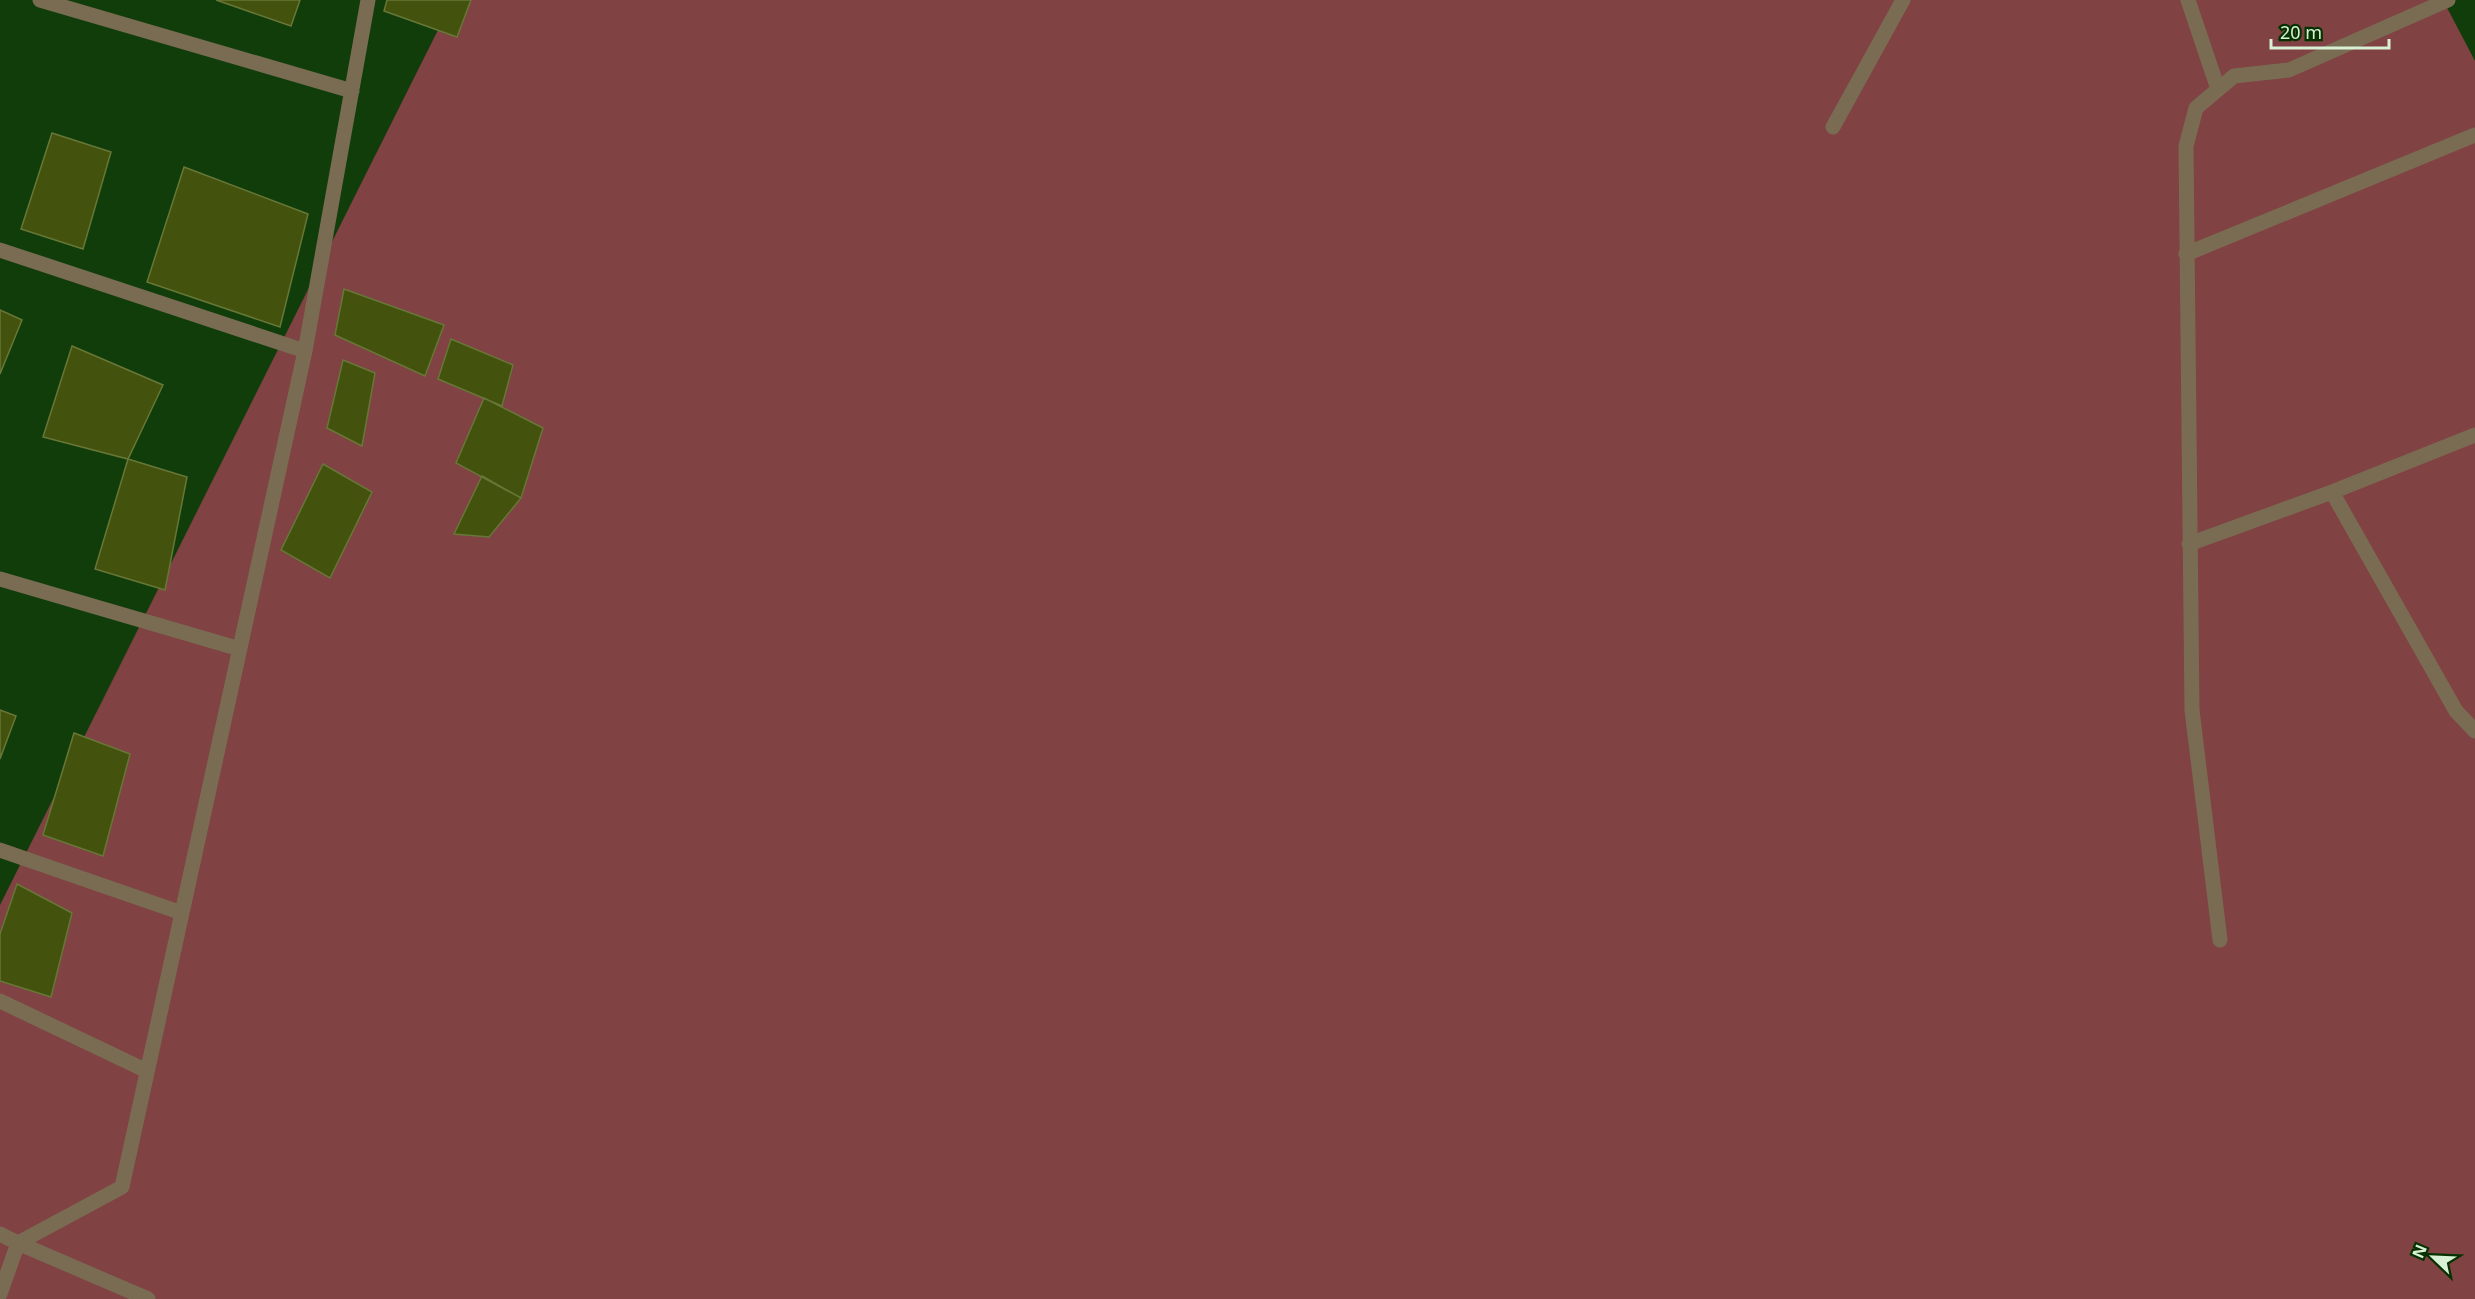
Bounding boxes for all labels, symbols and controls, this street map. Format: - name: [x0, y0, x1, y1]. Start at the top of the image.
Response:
- scale bar: [2271, 12, 2390, 50]
- text: 20 m: [2280, 20, 2322, 44]
- north arrow: [2403, 1227, 2463, 1287]
- text: N: [2407, 1241, 2432, 1261]

